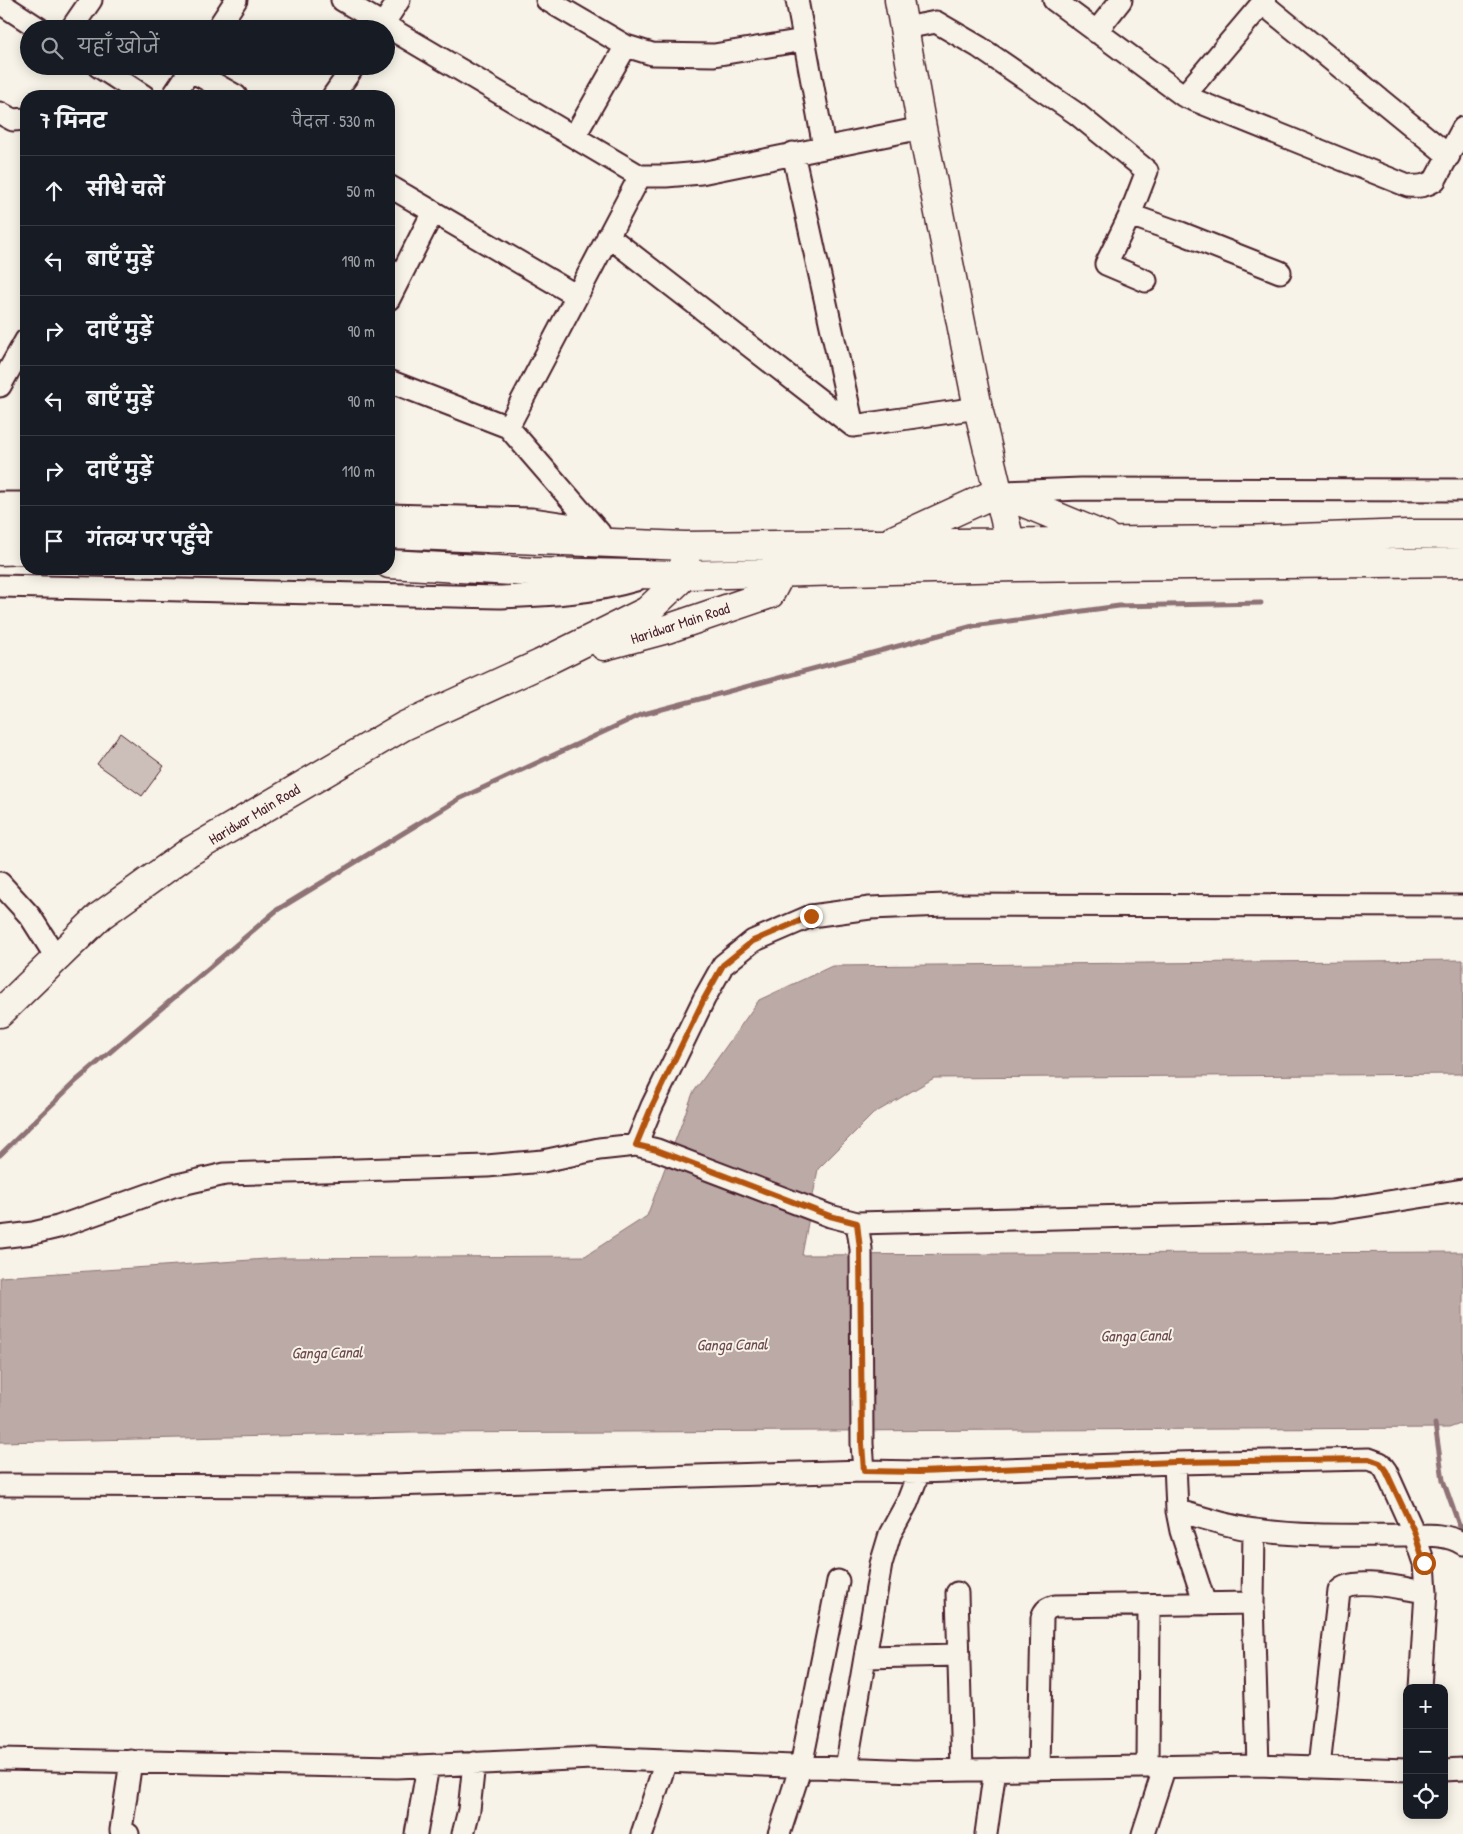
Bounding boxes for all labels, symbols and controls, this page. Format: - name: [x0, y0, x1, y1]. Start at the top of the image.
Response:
- search box: [20, 20, 395, 75]
- text: यहाँ खोजें: [78, 33, 159, 59]
- icon: search: [38, 34, 66, 62]
- text: 7 मिनट: [40, 106, 106, 135]
- text: पैदल · 530 m: [292, 110, 375, 132]
- text: सीधे चलें: [87, 176, 164, 202]
- icon: ahead: [40, 177, 68, 205]
- text: 50 m: [347, 180, 375, 202]
- text: बाएँ मुड़ें: [87, 246, 153, 272]
- icon: left: [40, 247, 68, 275]
- text: 190 m: [342, 250, 375, 272]
- text: दाएँ मुड़ें: [87, 316, 153, 342]
- icon: right: [40, 317, 68, 345]
- text: 90 m: [347, 320, 375, 342]
- text: बाएँ मुड़ें: [87, 386, 153, 412]
- icon: left: [40, 387, 68, 415]
- text: 90 m: [347, 390, 375, 412]
- text: दाएँ मुड़ें: [87, 456, 153, 482]
- icon: right: [40, 457, 68, 485]
- text: 110 m: [342, 460, 375, 482]
- text: गंतव्य पर पहुँचे: [87, 526, 211, 552]
- icon: arrive: [40, 527, 68, 555]
- street label: Haridwar Main Road: [628, 597, 732, 649]
- street label: Haridwar Main Road: [204, 778, 304, 850]
- route end: [800, 905, 823, 928]
- water label: Ganga Canal: [1100, 1323, 1172, 1347]
- water label: Ganga Canal: [696, 1332, 768, 1356]
- water label: Ganga Canal: [291, 1340, 363, 1364]
- route start: [1413, 1552, 1436, 1575]
- map controls: [1403, 1684, 1448, 1819]
- button: +: [1403, 1684, 1448, 1729]
- button: −: [1403, 1729, 1448, 1774]
- button: locate: [1403, 1774, 1448, 1819]

